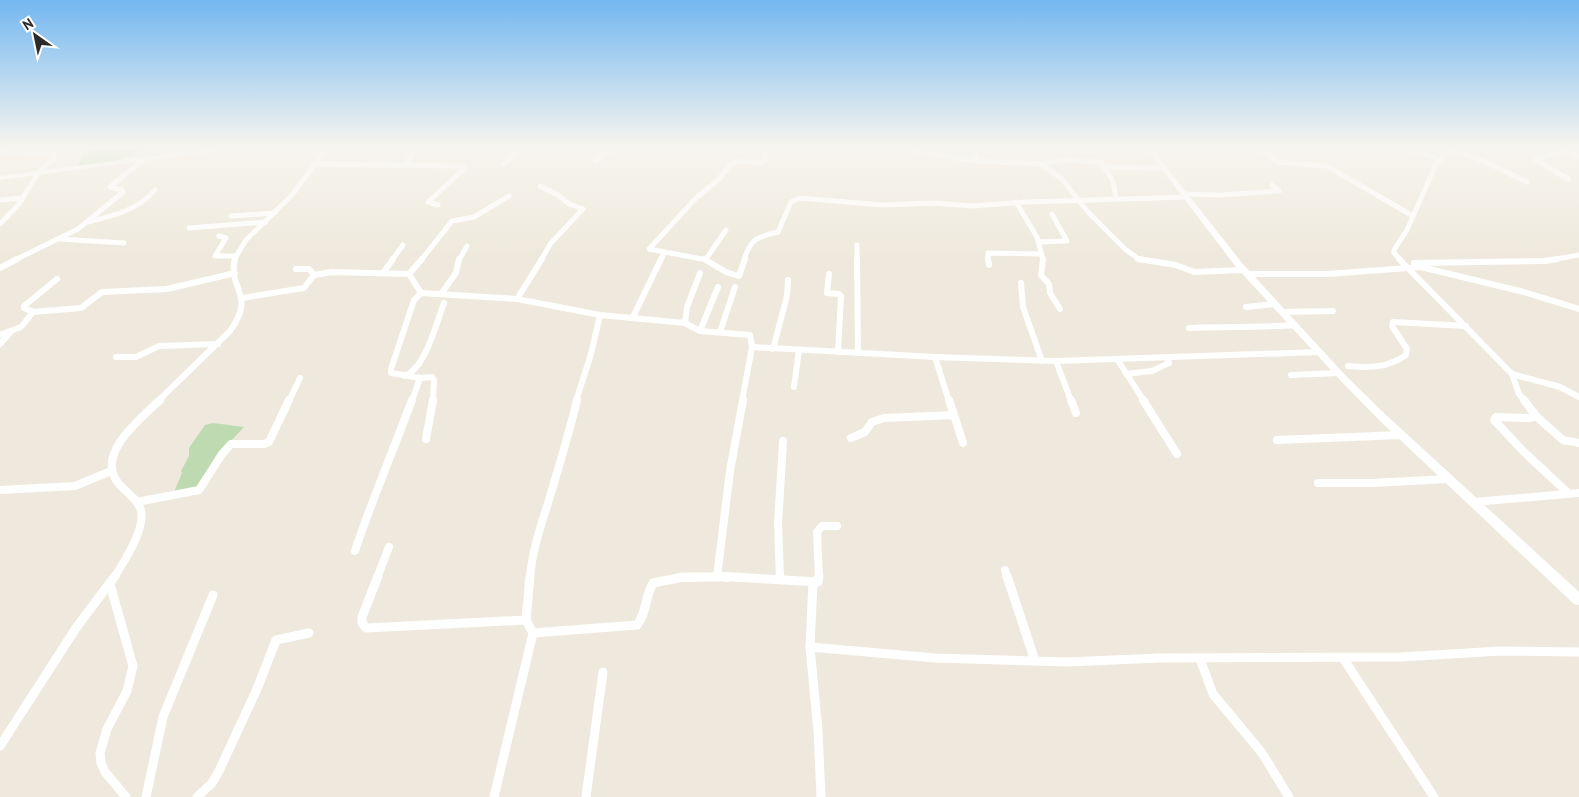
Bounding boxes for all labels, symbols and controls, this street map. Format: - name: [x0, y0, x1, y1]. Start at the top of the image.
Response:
- north arrow: [10, 10, 60, 60]
- text: N: [19, 14, 37, 34]

